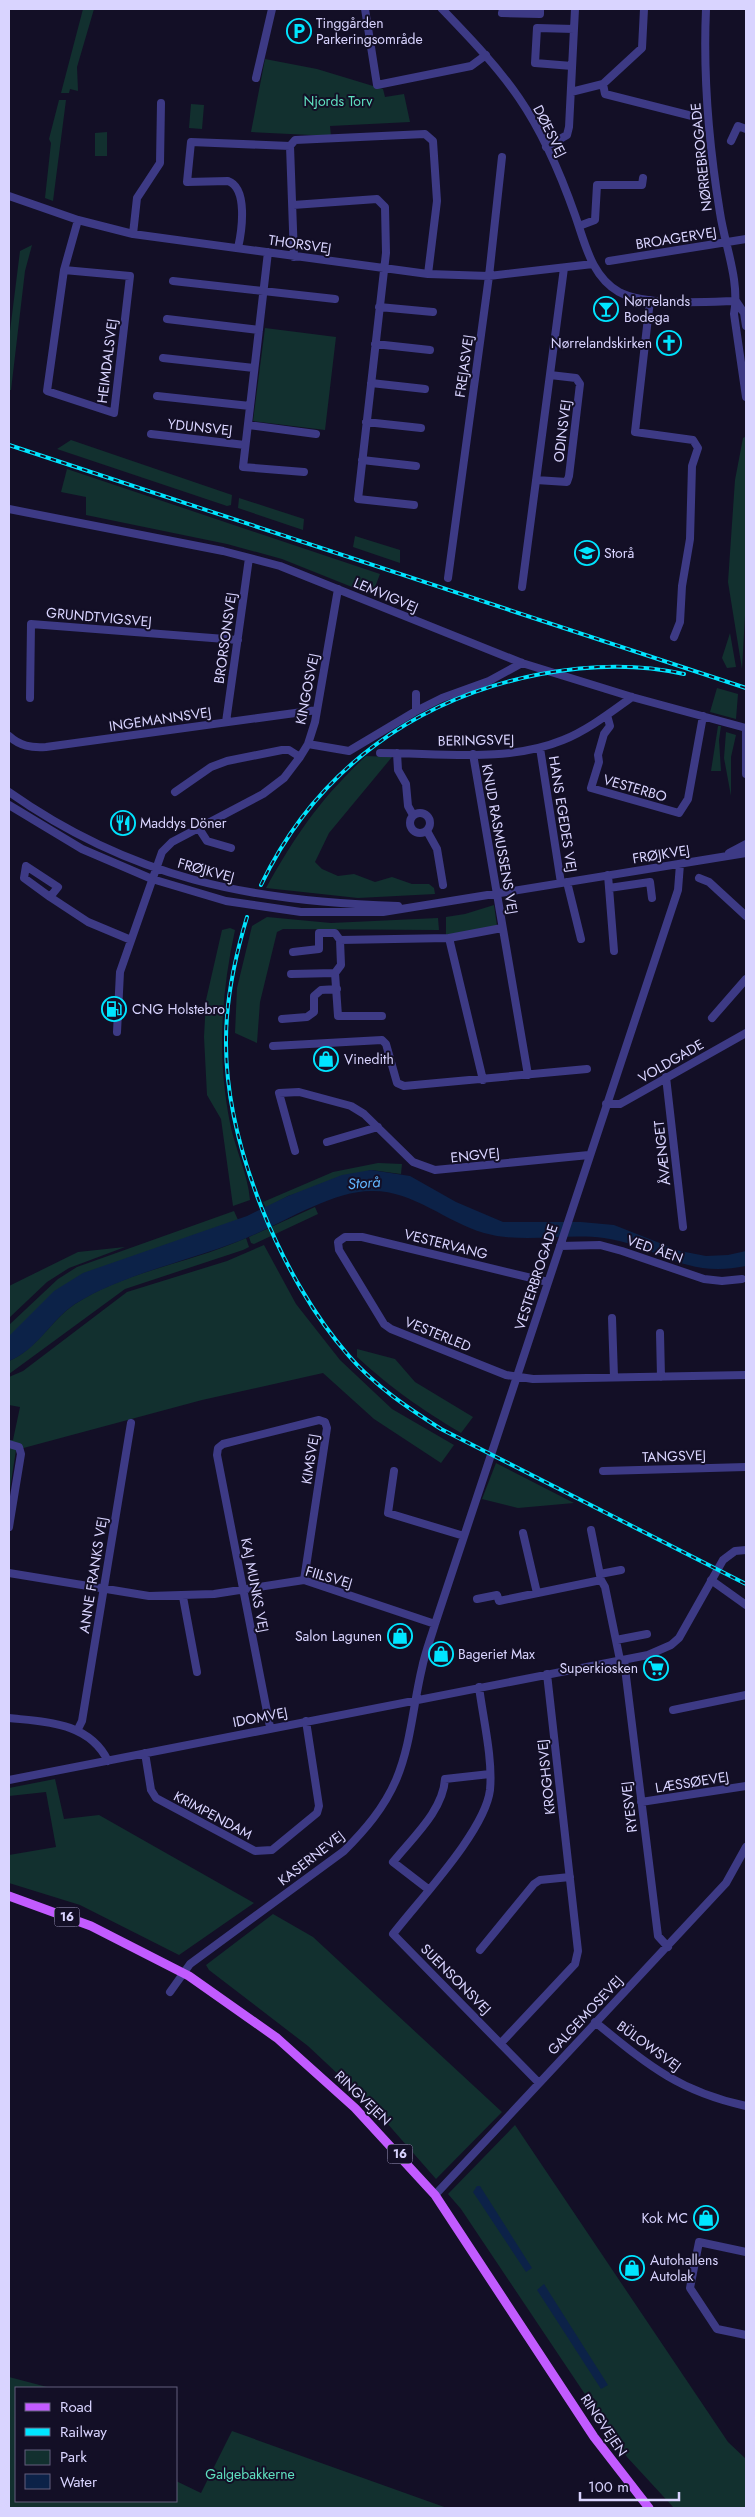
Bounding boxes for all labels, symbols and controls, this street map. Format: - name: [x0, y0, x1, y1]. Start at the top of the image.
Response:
- place label: Tinggården Parkeringsområde: [316, 13, 423, 49]
- parking icon: Tinggården Parkeringsområde: [286, 18, 312, 44]
- park label: Njords Torv: [304, 91, 373, 111]
- street label: DØESVEJ: [528, 101, 572, 161]
- street label: NØRREBROGADE: [685, 102, 717, 212]
- street label: BROAGERVEJ: [634, 222, 718, 254]
- street label: THORSVEJ: [267, 230, 333, 258]
- place label: Nørrelands Bodega: [624, 291, 690, 327]
- bar icon: Nørrelands Bodega: [593, 296, 619, 322]
- street label: HEIMDALSVEJ: [92, 318, 122, 404]
- church icon: Nørrelandskirken: [656, 330, 682, 356]
- street label: FREJASVEJ: [450, 333, 478, 399]
- place label: Nørrelandskirken: [551, 333, 652, 353]
- street label: ODINSVEJ: [548, 399, 576, 463]
- street label: YDUNSVEJ: [167, 414, 233, 440]
- school or university icon: Storå: [574, 540, 600, 566]
- place label: Storå: [604, 543, 634, 563]
- street label: LEMVIGVEJ: [350, 572, 422, 618]
- street label: BRORSONSVEJ: [209, 591, 241, 685]
- street label: GRUNDTVIGSVEJ: [45, 602, 153, 632]
- street label: KINGOSVEJ: [290, 652, 324, 726]
- street label: INGEMANNSVEJ: [108, 702, 212, 736]
- street label: BERINGSVEJ: [438, 729, 514, 751]
- street label: HANS EGEDES VEJ: [544, 754, 582, 874]
- street label: KNUD RASMUSSENS VEJ: [477, 762, 523, 916]
- street label: VESTERBO: [601, 769, 669, 807]
- restaurant icon: Maddys Döner: [110, 810, 136, 836]
- place label: Maddys Döner: [140, 813, 227, 833]
- street label: FRØJKVEJ: [631, 840, 691, 868]
- street label: FRØJKVEJ: [175, 853, 237, 887]
- fuel station icon: CNG Holstebro: [101, 996, 127, 1022]
- place label: CNG Holstebro: [132, 999, 225, 1019]
- street label: VOLDGADE: [634, 1034, 708, 1088]
- shop icon: Vinedith: [313, 1046, 339, 1072]
- place label: Vinedith: [344, 1049, 394, 1069]
- street label: ÅVÆNGET: [649, 1119, 675, 1186]
- street label: ENGVEJ: [449, 1142, 501, 1168]
- water label: Storå: [347, 1171, 382, 1195]
- street label: VESTERBROGADE: [509, 1221, 563, 1333]
- street label: VESTERVANG: [402, 1224, 490, 1264]
- street label: VED ÅEN: [624, 1230, 686, 1268]
- street label: VESTERLED: [402, 1312, 474, 1356]
- street label: KIMSVEJ: [296, 1432, 324, 1486]
- street label: TANGSVEJ: [642, 1445, 706, 1467]
- street label: ANNE FRANKS VEJ: [74, 1515, 112, 1635]
- street label: KAJ MUNKS VEJ: [236, 1536, 274, 1634]
- street label: FIILSVEJ: [303, 1561, 355, 1593]
- shop icon: Salon Lagunen: [387, 1623, 413, 1649]
- place label: Salon Lagunen: [295, 1626, 382, 1646]
- shop icon: Bageriet Max: [428, 1641, 454, 1667]
- place label: Bageriet Max: [458, 1644, 535, 1664]
- supermarket icon: Superkiosken: [643, 1655, 669, 1681]
- place label: Superkiosken: [559, 1658, 638, 1678]
- street label: IDOMVEJ: [231, 1702, 289, 1732]
- street label: KROGHSVEJ: [532, 1738, 560, 1816]
- street label: LÆSSØEVEJ: [654, 1766, 730, 1798]
- street label: RYESVEJ: [616, 1780, 642, 1834]
- street label: KRIMPENDAM: [170, 1786, 256, 1844]
- street label: KASERNEVEJ: [274, 1826, 348, 1890]
- road number: 16: [54, 1908, 80, 1926]
- street label: SUENSONSVEJ: [416, 1939, 496, 2019]
- street label: GALGEMOSEVEJ: [543, 1971, 627, 2059]
- street label: BÜLOWSVEJ: [613, 2016, 685, 2076]
- street label: RINGVEJEN: [330, 2066, 396, 2130]
- road number: 16: [388, 2144, 412, 2164]
- shop icon: Kok MC: [693, 2205, 719, 2231]
- place label: Kok MC: [642, 2208, 688, 2228]
- place label: Autohallens Autolak: [650, 2250, 718, 2286]
- shop icon: Autohallens Autolak: [619, 2255, 645, 2281]
- legend: [15, 2387, 178, 2502]
- street label: RINGVEJEN: [576, 2390, 632, 2460]
- text: Road: [60, 2396, 92, 2418]
- text: Railway: [60, 2421, 107, 2443]
- text: Park: [60, 2446, 87, 2468]
- park label: Galgebakkerne: [205, 2464, 295, 2484]
- scale bar: [580, 2470, 679, 2502]
- text: Water: [60, 2471, 98, 2493]
- text: 100 m: [588, 2476, 629, 2498]

